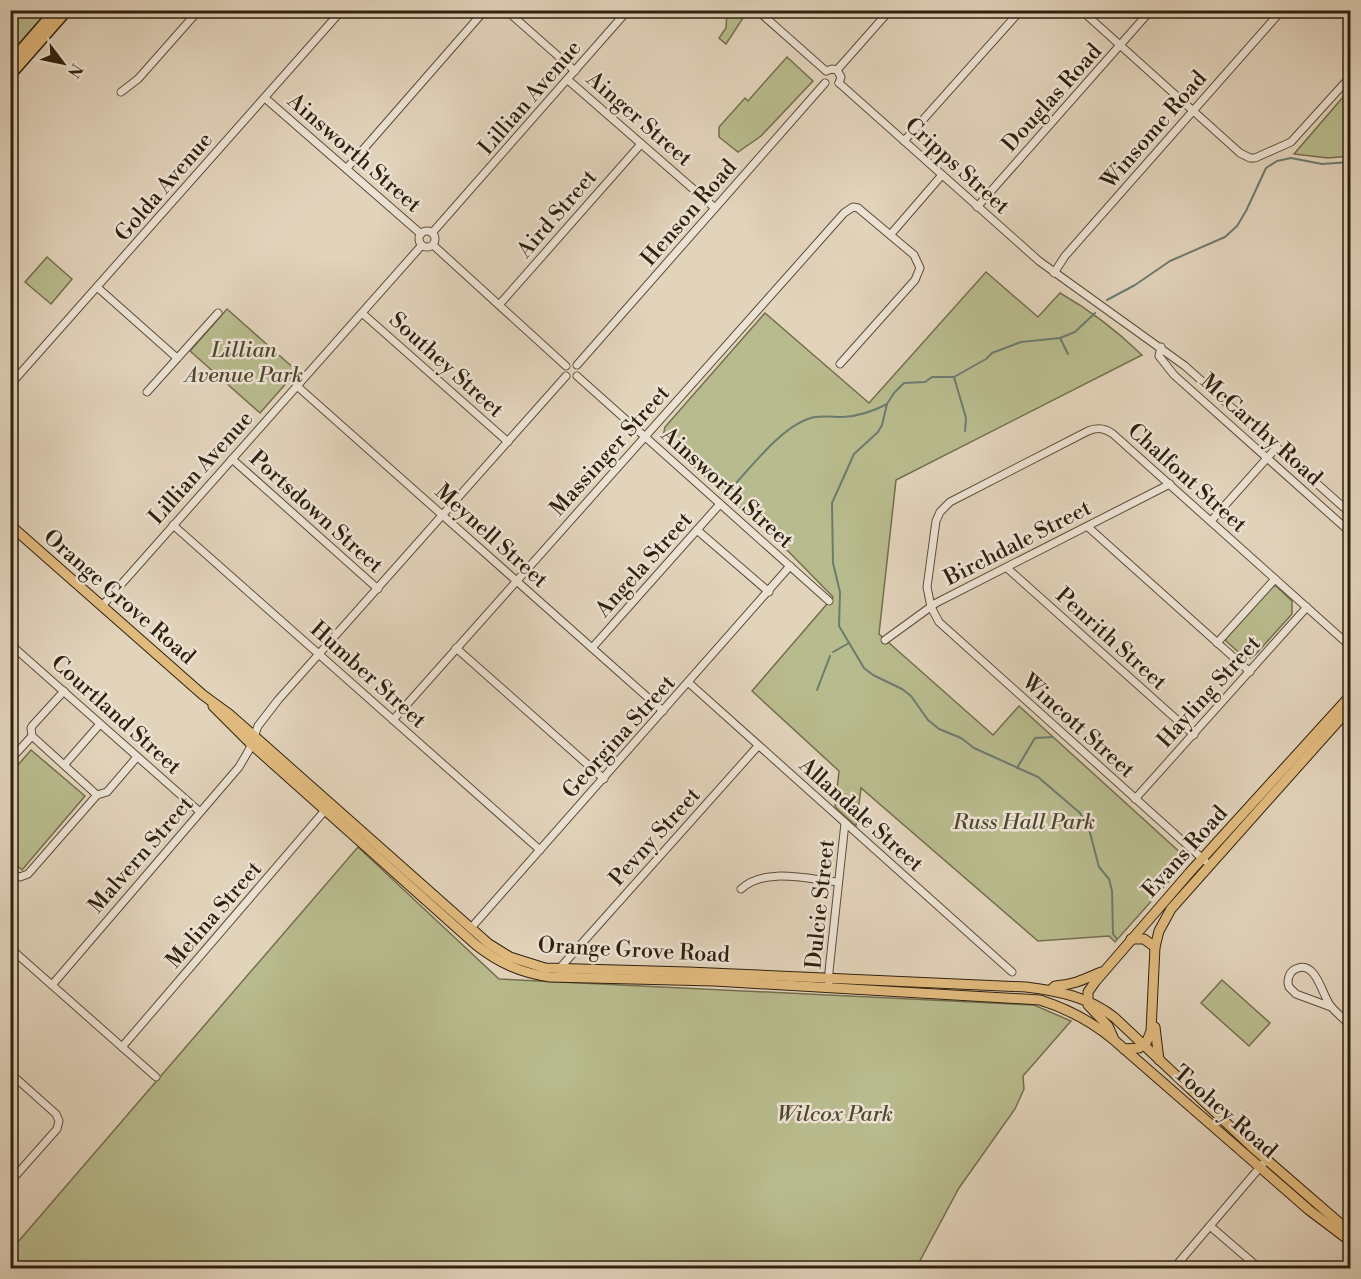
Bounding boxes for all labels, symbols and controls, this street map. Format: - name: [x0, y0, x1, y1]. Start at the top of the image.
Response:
- north arrow: [33, 33, 93, 93]
- street label: Lillian Avenue: [473, 35, 587, 161]
- street label: Douglas Road: [997, 38, 1108, 158]
- text: N: [63, 60, 87, 81]
- street label: Ainger Street: [580, 65, 698, 173]
- street label: Winsome Road: [1095, 65, 1213, 195]
- street label: Ainsworth Street: [281, 87, 427, 219]
- street label: Cripps Street: [899, 112, 1015, 220]
- street label: Golda Avenue: [109, 127, 219, 247]
- street label: Henson Road: [635, 154, 743, 272]
- street label: Aird Street: [511, 164, 603, 265]
- street label: Southey Street: [383, 307, 509, 424]
- park label: Lillian Avenue Park: [183, 337, 303, 389]
- street label: McCarthy Road: [1195, 369, 1328, 492]
- street label: Massinger Street: [544, 380, 676, 522]
- street label: Lillian Avenue: [143, 406, 259, 530]
- street label: Chalfont Street: [1122, 418, 1252, 539]
- street label: Ainsworth Street: [655, 421, 799, 555]
- street label: Portsdown Street: [244, 445, 389, 579]
- street label: Meynell Street: [429, 478, 553, 594]
- street label: Birchdale Street: [939, 495, 1096, 592]
- street label: Angela Street: [589, 507, 699, 624]
- street label: Orange Grove Road: [38, 524, 201, 671]
- street label: Penrith Street: [1050, 582, 1172, 696]
- street label: Humber Street: [304, 616, 432, 734]
- street label: Hayling Street: [1152, 630, 1267, 754]
- street label: Courtland Street: [45, 650, 187, 781]
- street label: Wincott Street: [1015, 668, 1140, 784]
- street label: Georgina Street: [557, 670, 682, 804]
- street label: Allandale Street: [793, 752, 929, 878]
- street label: Pevny Street: [604, 782, 707, 892]
- street label: Malvern Street: [83, 791, 199, 919]
- street label: Evans Road: [1137, 800, 1234, 904]
- park label: Russ Hall Park: [952, 809, 1095, 836]
- street label: Dulcie Street: [800, 838, 841, 970]
- street label: Melina Street: [160, 856, 268, 974]
- street label: Orange Grove Road: [537, 932, 731, 969]
- street label: Toohey Road: [1168, 1060, 1283, 1165]
- park label: Wilcox Park: [777, 1101, 893, 1128]

